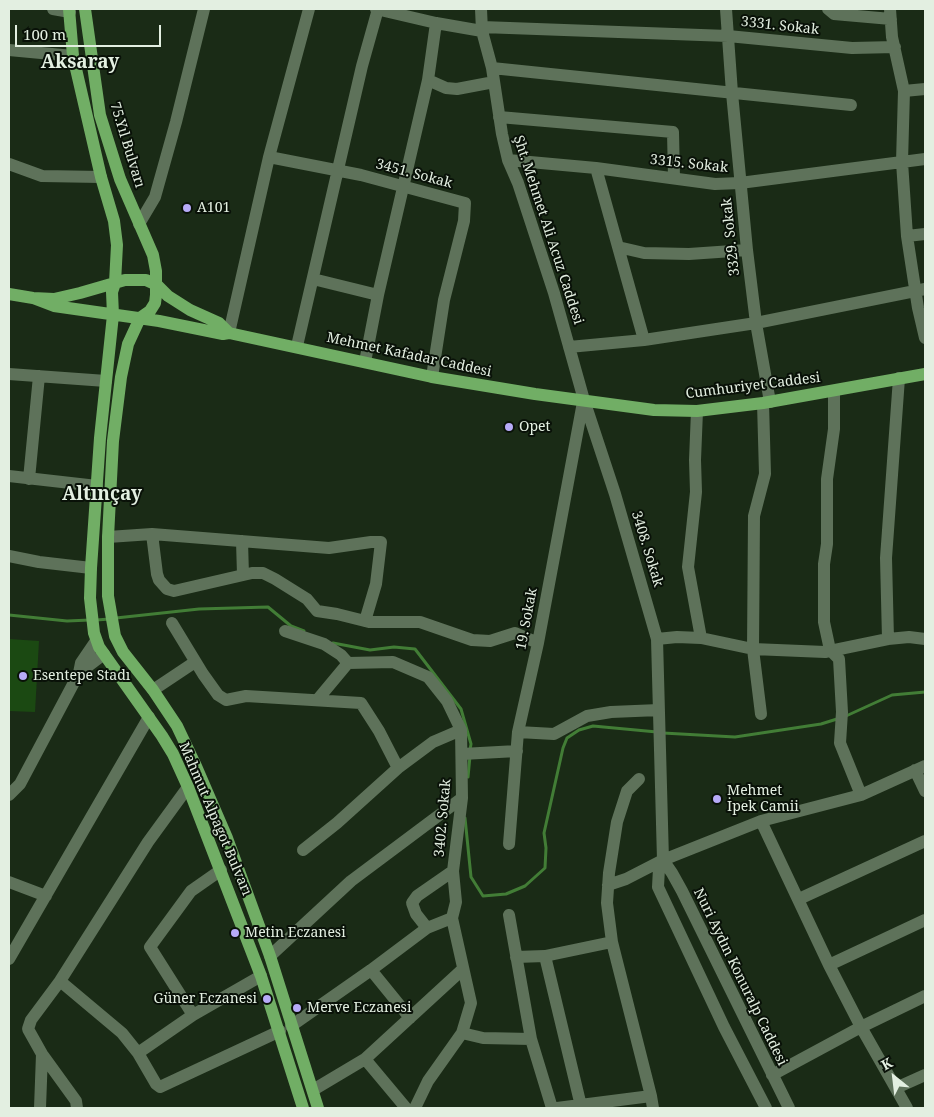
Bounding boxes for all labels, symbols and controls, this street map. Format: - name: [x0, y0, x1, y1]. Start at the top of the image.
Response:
- street label: 3331. Sokak: [740, 14, 820, 38]
- scale bar: [18, 15, 164, 47]
- text: 100 m: [23, 24, 66, 44]
- district label: Aksaray: [41, 52, 119, 74]
- street label: 75.Yıl Bulvarı: [106, 100, 148, 190]
- street label: Şht. Mehmet Ali Acuz Caddesi: [509, 133, 587, 327]
- street label: 3315. Sokak: [649, 152, 729, 176]
- street label: 3451. Sokak: [374, 156, 454, 192]
- street label: 3329. Sokak: [719, 197, 743, 277]
- place label: A101: [197, 200, 230, 216]
- marker: A101: [181, 202, 193, 214]
- street label: Mehmet Kafadar Caddesi: [325, 329, 493, 381]
- street label: Cumhuriyet Caddesi: [685, 369, 821, 403]
- place label: Opet: [519, 419, 550, 435]
- marker: Opet: [503, 421, 515, 433]
- district label: Altınçay: [62, 484, 142, 506]
- street label: 3408. Sokak: [628, 509, 666, 589]
- street label: 19. Sokak: [513, 587, 541, 651]
- place label: Esentepe Stadı: [33, 668, 130, 684]
- marker: Esentepe Stadı: [17, 670, 29, 682]
- street label: Mahmut Alpagot Bulvarı: [175, 740, 255, 898]
- street label: 3402. Sokak: [431, 778, 455, 858]
- place label: Mehmet İpek Camii: [727, 783, 799, 816]
- marker: Mehmet İpek Camii: [711, 793, 723, 805]
- street label: Nuri Aydın Konuralp Caddesi: [690, 886, 790, 1068]
- place label: Metin Eczanesi: [245, 925, 346, 941]
- marker: Metin Eczanesi: [229, 927, 241, 939]
- place label: Güner Eczanesi: [153, 991, 257, 1007]
- marker: Güner Eczanesi: [261, 993, 273, 1005]
- place label: Merve Eczanesi: [307, 1000, 411, 1016]
- marker: Merve Eczanesi: [291, 1002, 303, 1014]
- north arrow: [869, 1052, 919, 1102]
- text: K: [877, 1053, 896, 1074]

